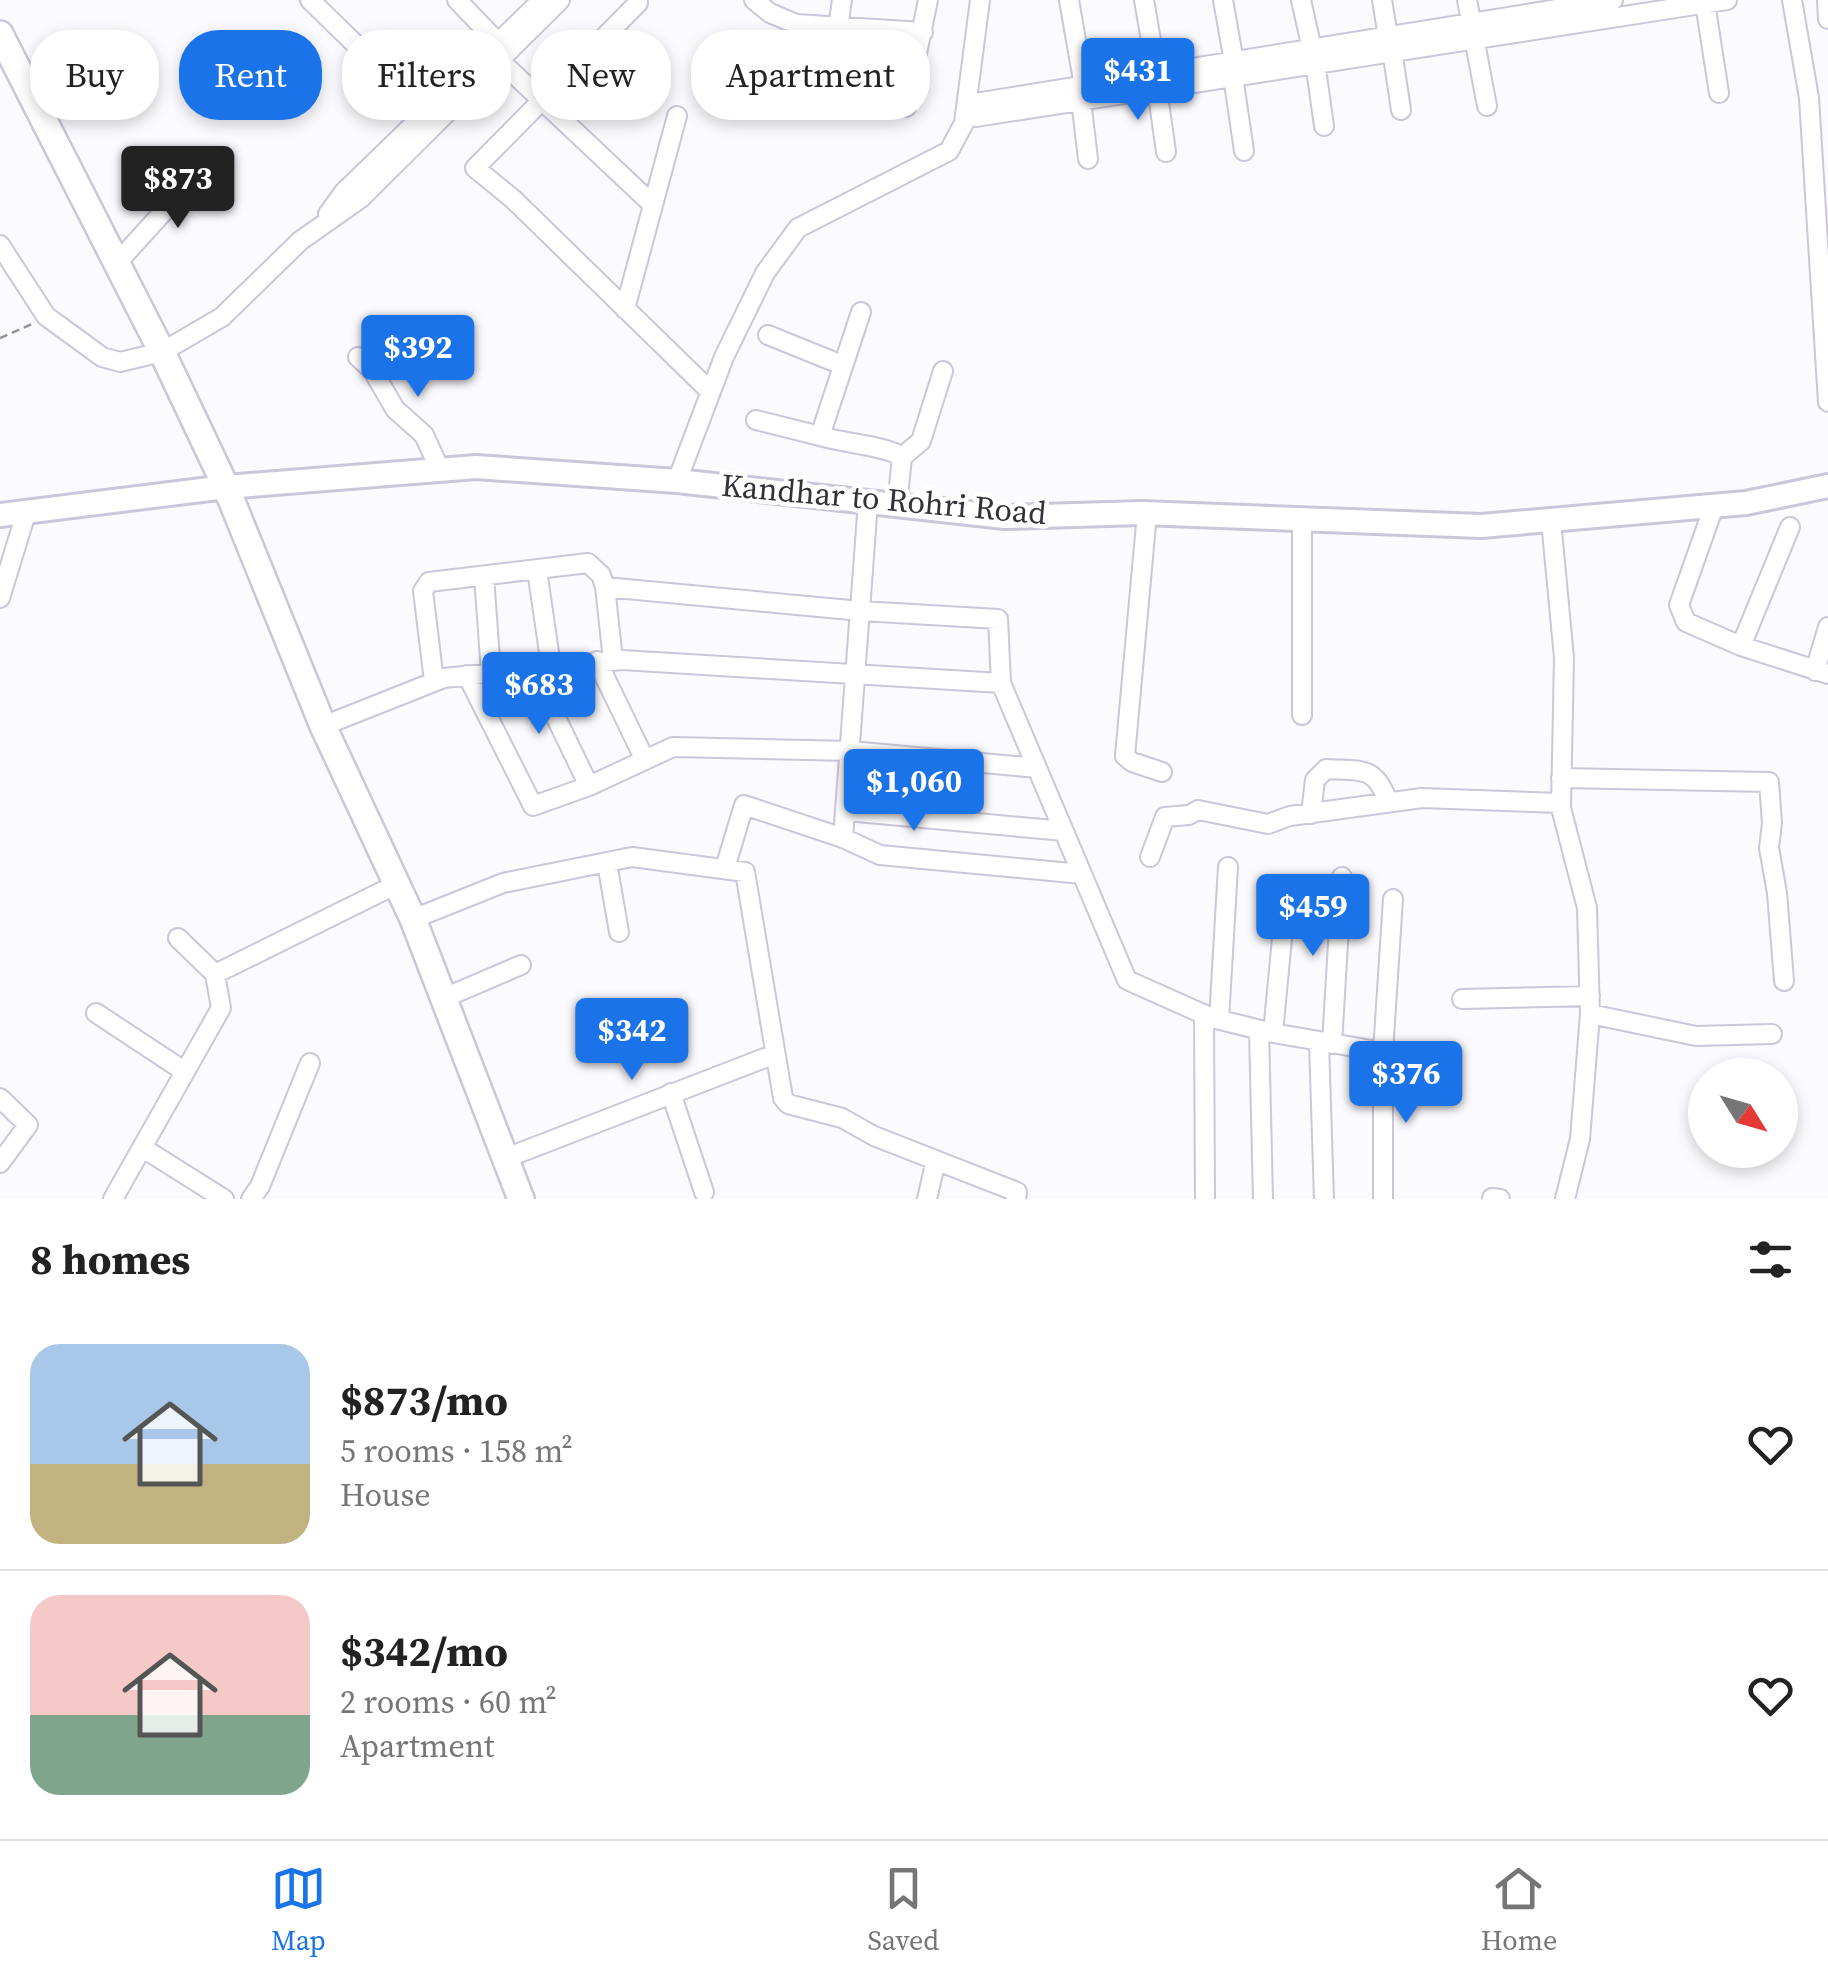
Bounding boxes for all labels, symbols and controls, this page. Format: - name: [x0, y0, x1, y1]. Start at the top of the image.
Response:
- chip: Buy: [30, 30, 159, 120]
- chip: Rent: [179, 30, 322, 120]
- chip: Filters: [342, 30, 511, 120]
- chip: New: [531, 30, 671, 120]
- chip: Apartment: [691, 30, 930, 120]
- pin: $431: [1079, 38, 1197, 123]
- text: $431: [1103, 48, 1173, 92]
- pin: $873: [119, 146, 237, 231]
- text: $873: [143, 156, 213, 200]
- pin: $392: [359, 315, 477, 400]
- text: $392: [383, 325, 453, 369]
- street label: Kandhar to Rohri Road: [719, 463, 1049, 535]
- pin: $683: [480, 652, 598, 737]
- text: $683: [504, 662, 574, 706]
- pin: $1,060: [833, 749, 995, 834]
- text: $1,060: [866, 759, 962, 803]
- pin: $459: [1254, 874, 1372, 959]
- text: $459: [1278, 884, 1348, 928]
- pin: $342: [573, 998, 691, 1083]
- text: $342: [597, 1008, 667, 1052]
- pin: $376: [1347, 1041, 1465, 1126]
- text: $376: [1371, 1051, 1441, 1095]
- north arrow: [1688, 1058, 1798, 1168]
- map controls: [1688, 1058, 1798, 1168]
- text: 8 homes: [30, 1230, 190, 1288]
- icon: filters: [1743, 1232, 1798, 1287]
- text: $873/mo: [340, 1371, 508, 1429]
- icon: home: [110, 1384, 230, 1504]
- icon: heart: [1743, 1417, 1798, 1472]
- text: 5 rooms · 158 m²: [340, 1429, 573, 1473]
- text: House: [340, 1473, 431, 1517]
- text: $342/mo: [340, 1622, 508, 1680]
- icon: home: [110, 1635, 230, 1755]
- icon: heart: [1743, 1668, 1798, 1723]
- text: 2 rooms · 60 m²: [340, 1680, 557, 1724]
- text: Apartment: [340, 1724, 494, 1768]
- tab: Map: [271, 1861, 326, 1959]
- tab: Saved: [867, 1861, 939, 1959]
- tab: Home: [1481, 1861, 1557, 1959]

